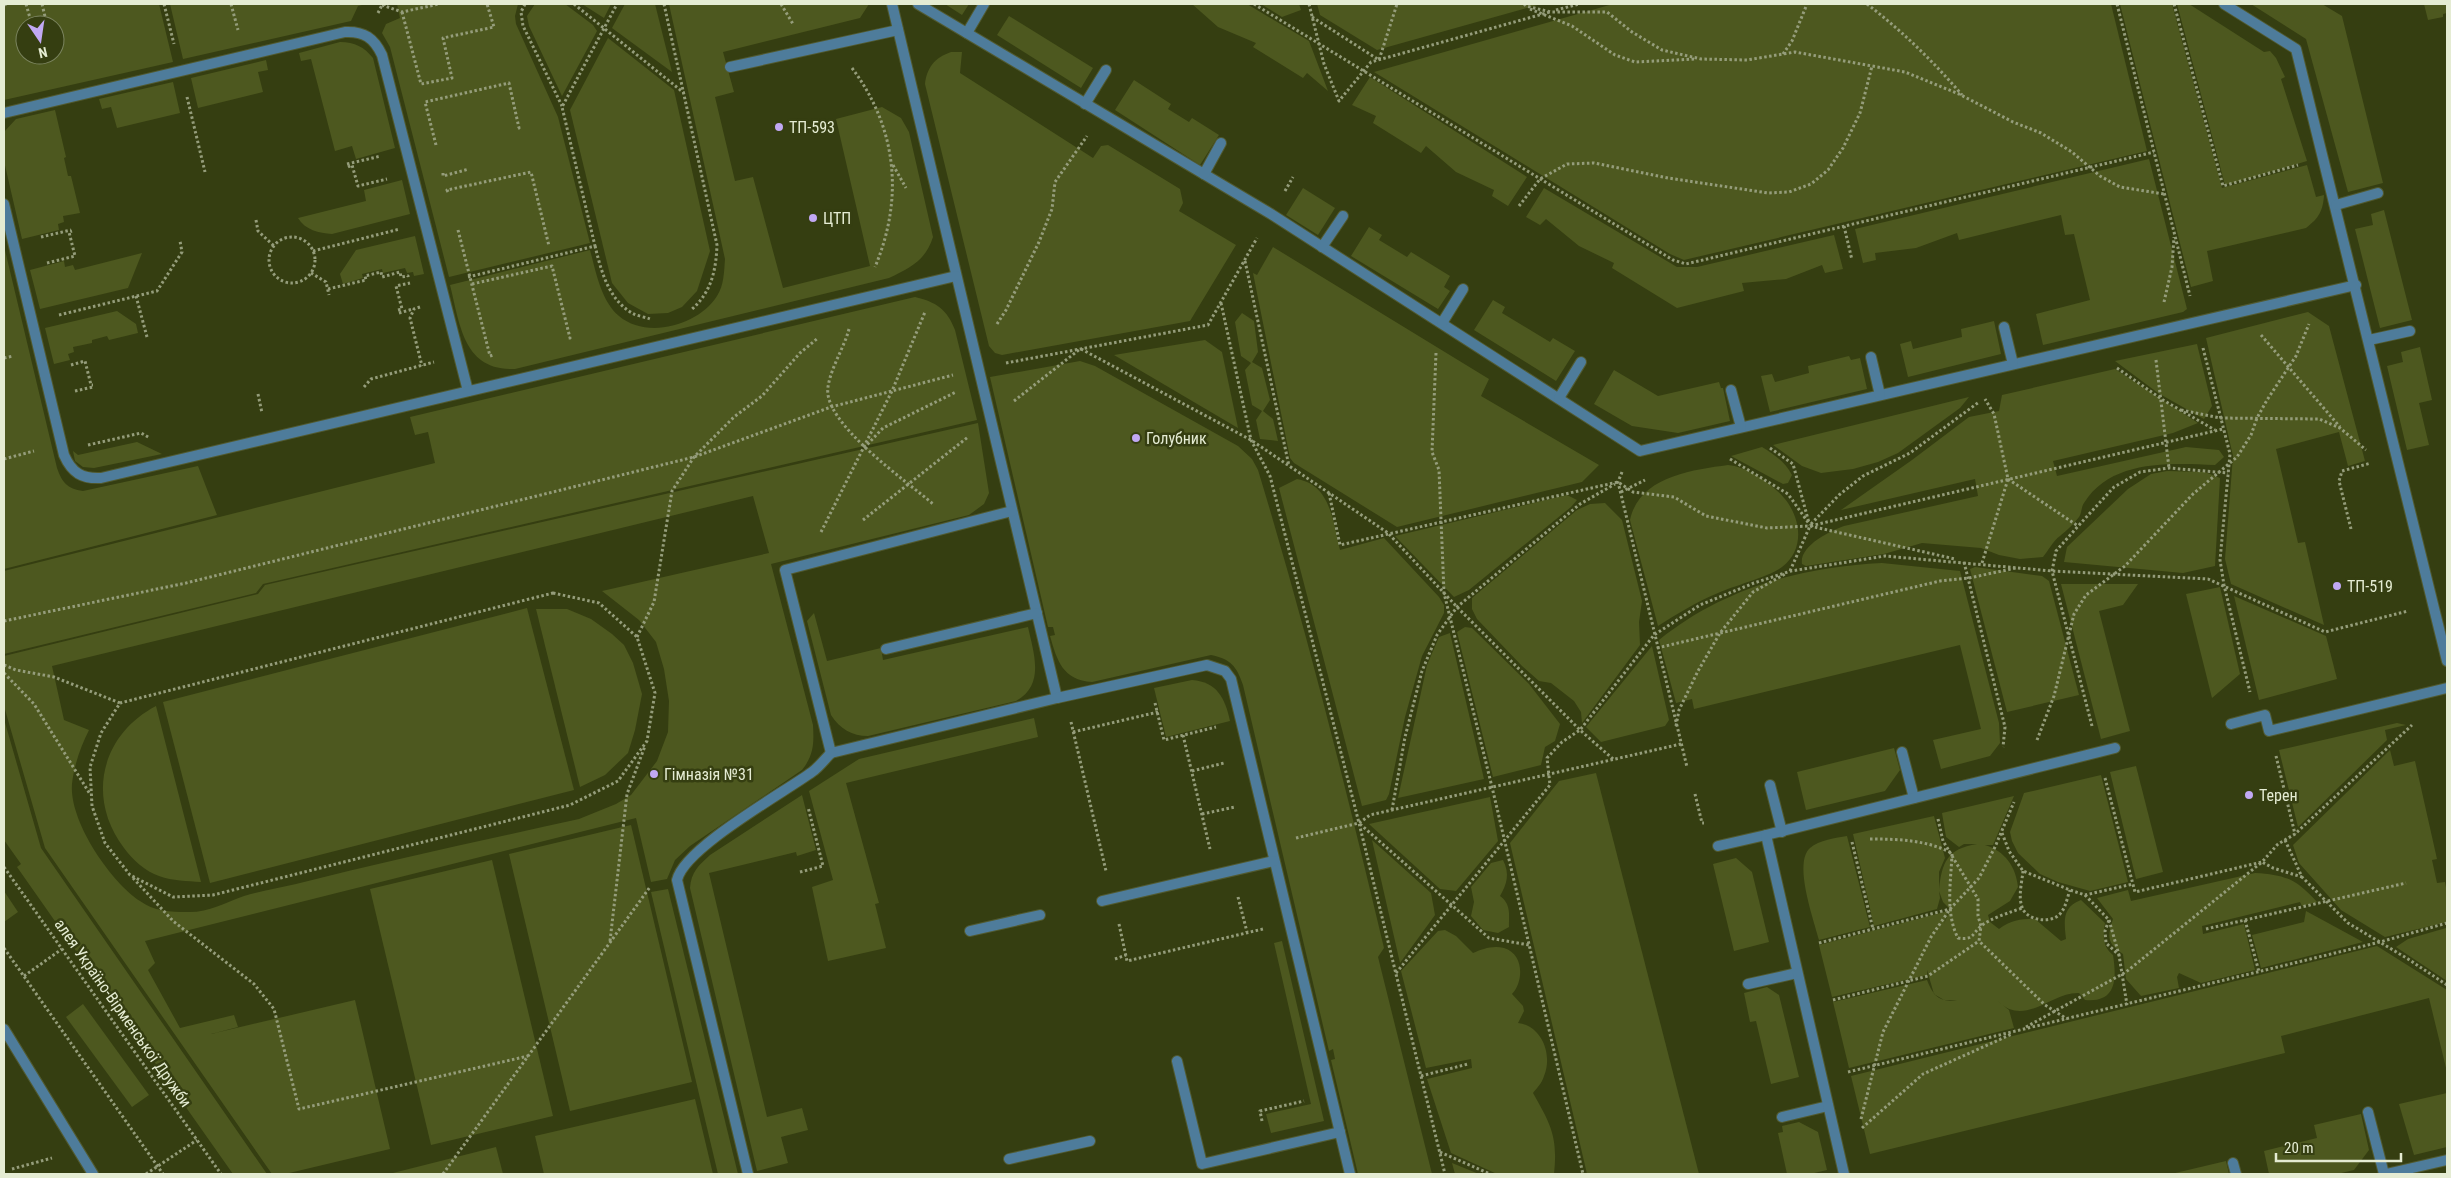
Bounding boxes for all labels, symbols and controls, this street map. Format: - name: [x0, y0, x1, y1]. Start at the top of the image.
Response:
- north arrow: [15, 15, 65, 65]
- text: N: [37, 44, 49, 61]
- place label: ТП-593: [789, 118, 835, 137]
- marker: ТП-593: [773, 121, 785, 133]
- place label: ЦТП: [823, 209, 851, 228]
- marker: ЦТП: [807, 212, 819, 224]
- place label: Голубник: [1146, 429, 1207, 448]
- marker: Голубник: [1130, 432, 1142, 444]
- place label: ТП-519: [2347, 577, 2393, 596]
- marker: ТП-519: [2331, 580, 2343, 592]
- place label: Гімназія №31: [664, 765, 754, 784]
- marker: Гімназія №31: [648, 768, 660, 780]
- place label: Терен: [2259, 786, 2298, 805]
- marker: Терен: [2243, 789, 2255, 801]
- street label: алея Україно-Вірменської Дружби: [51, 915, 195, 1111]
- scale bar: [2276, 1130, 2401, 1162]
- text: 20 m: [2284, 1139, 2314, 1157]

